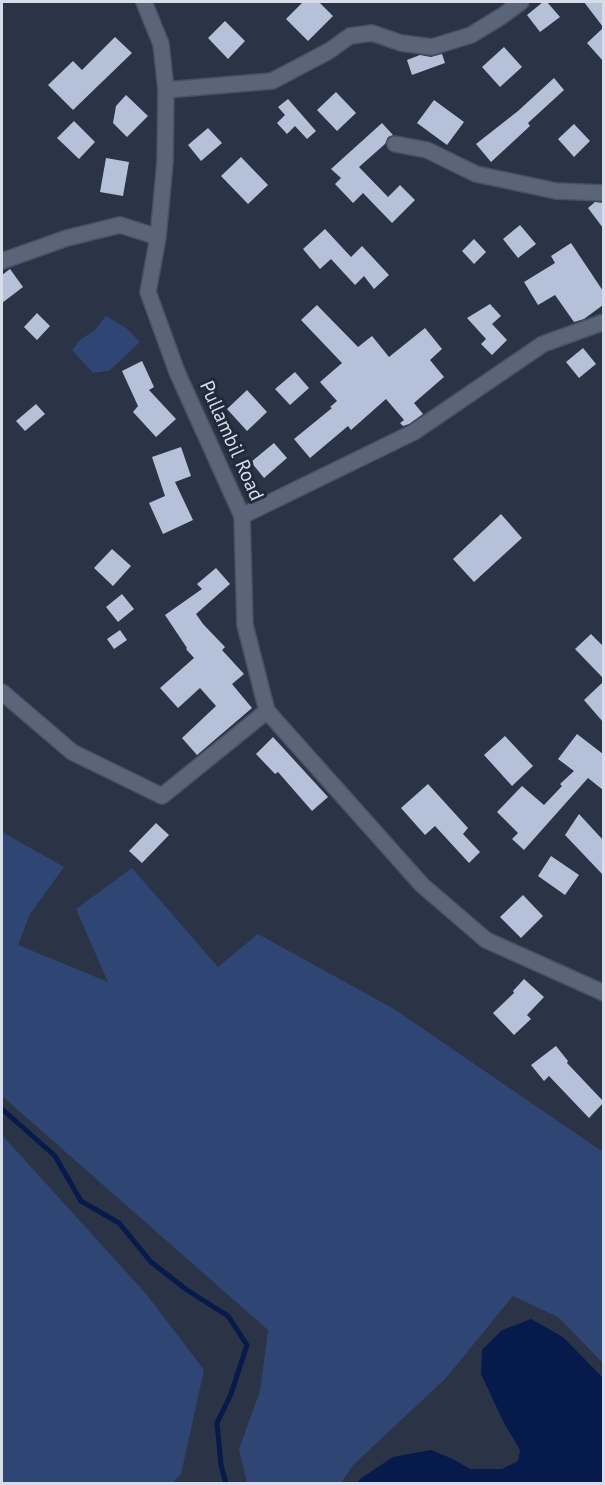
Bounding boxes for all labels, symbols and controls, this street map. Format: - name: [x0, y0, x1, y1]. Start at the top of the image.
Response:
- street label: Pullambil Road: [194, 377, 268, 505]

